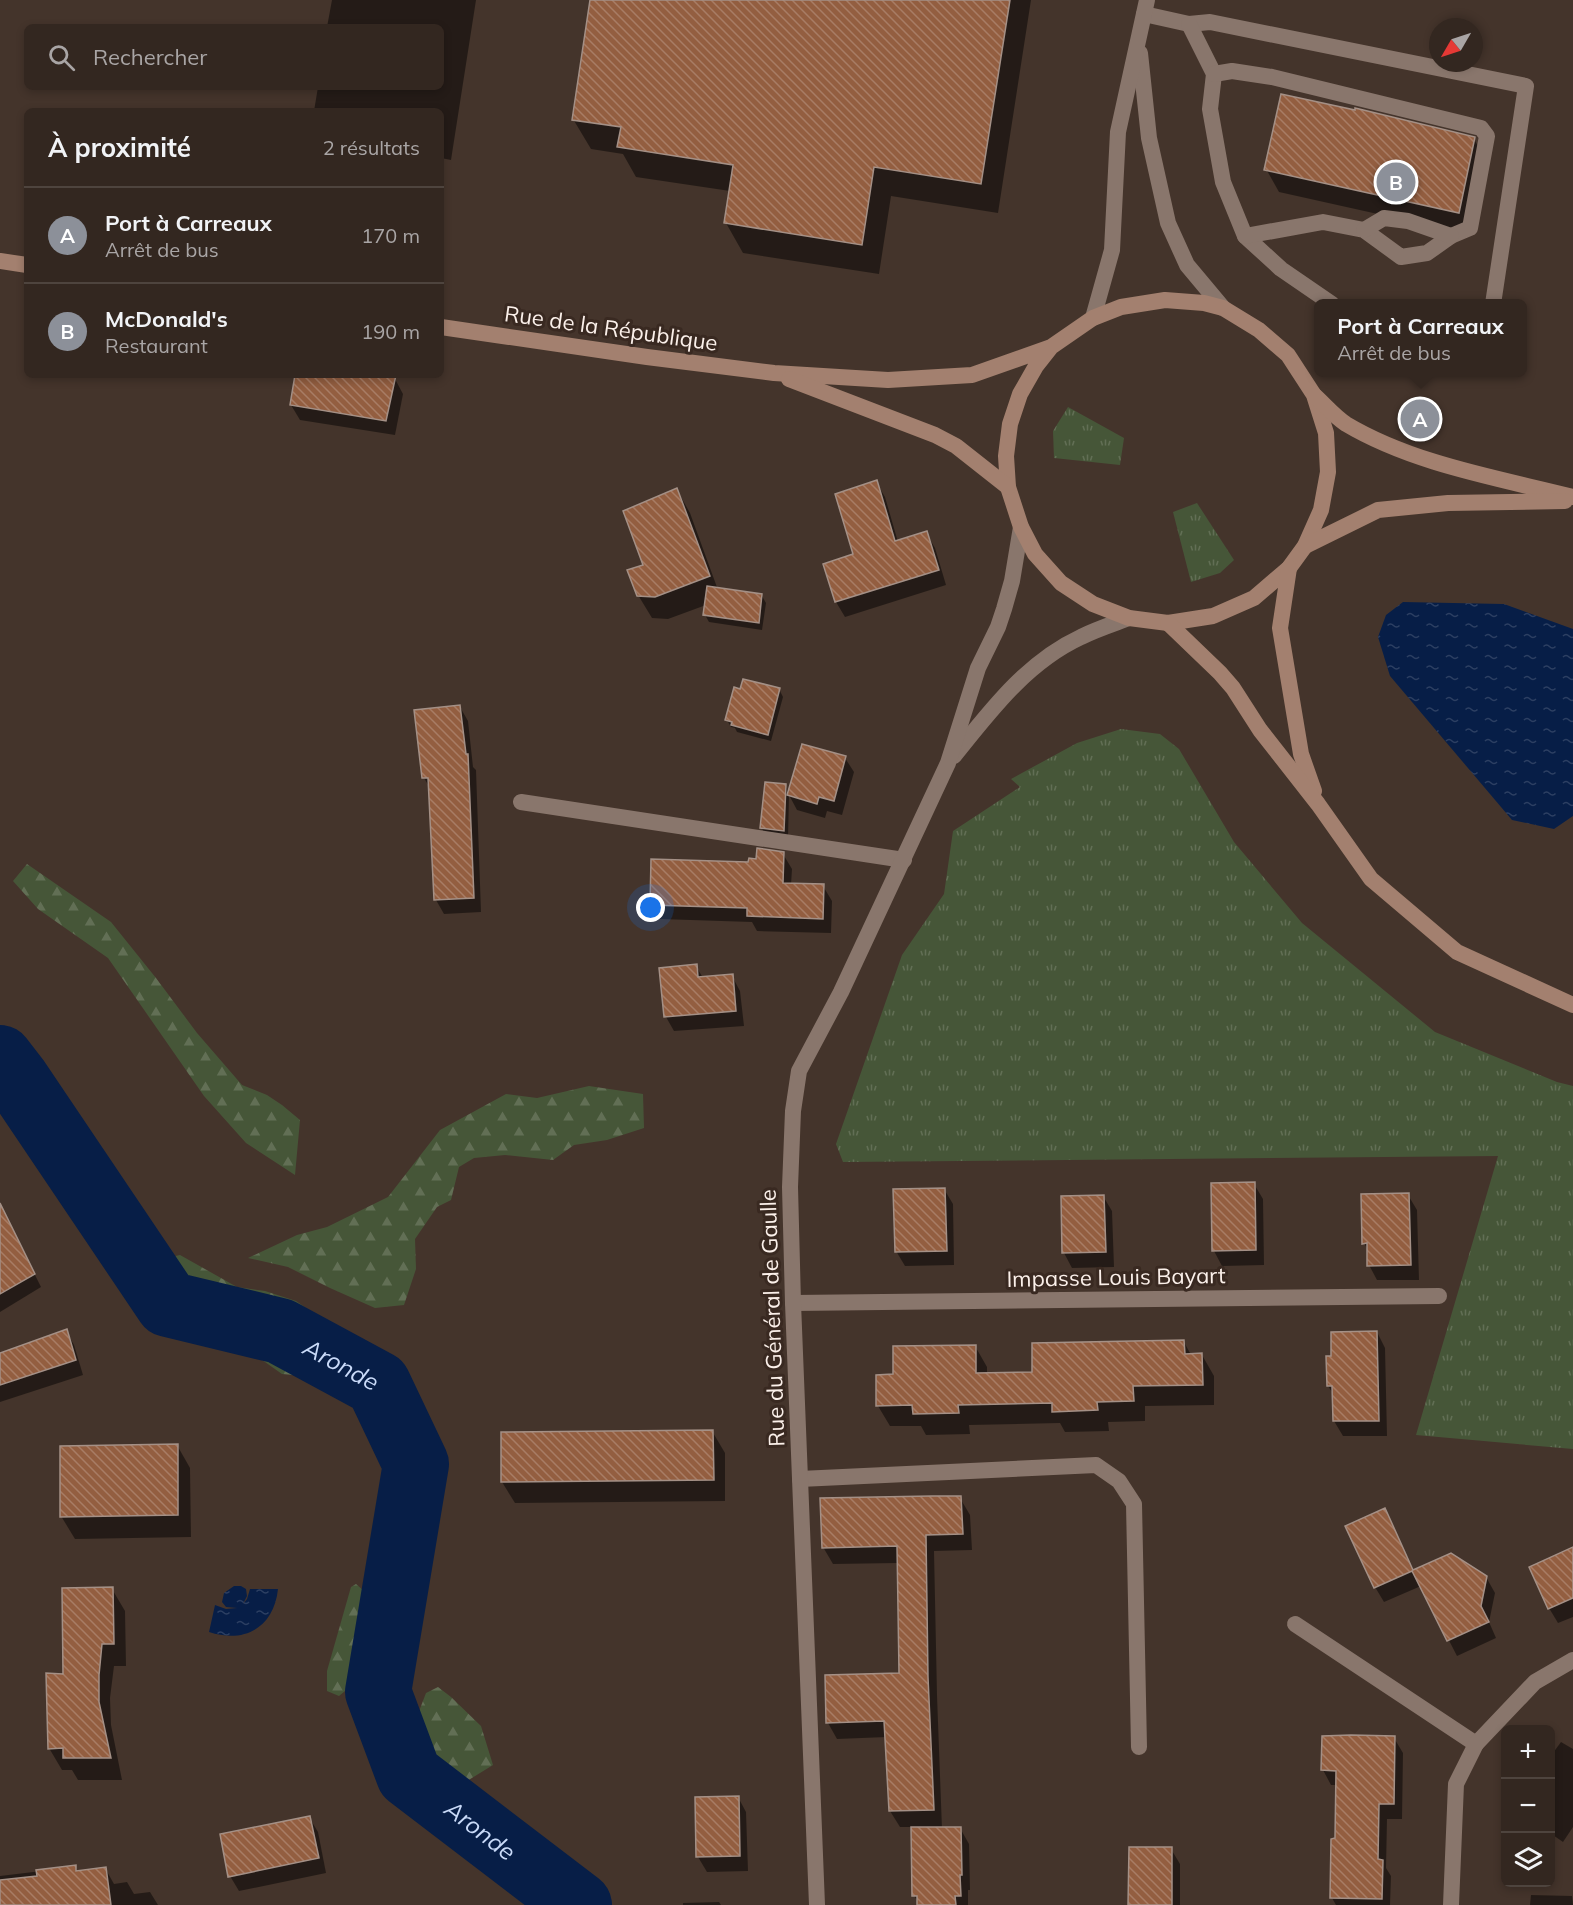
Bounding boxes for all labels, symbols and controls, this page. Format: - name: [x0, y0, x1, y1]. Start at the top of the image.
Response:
- north arrow: [1429, 18, 1483, 72]
- search box: [24, 24, 444, 90]
- icon: search: [45, 41, 78, 74]
- text: Rechercher: [93, 43, 207, 71]
- text: À proximité: [48, 131, 191, 164]
- text: 2 résultats: [323, 135, 420, 160]
- pin: B: [1376, 160, 1416, 204]
- text: Port à Carreaux: [105, 209, 272, 237]
- text: A: [60, 223, 75, 248]
- text: 170 m: [361, 223, 420, 248]
- text: Arrêt de bus: [105, 237, 219, 262]
- street label: Rue de la République: [503, 299, 719, 357]
- popup: [1314, 299, 1527, 377]
- text: McDonald's: [105, 305, 228, 333]
- text: Port à Carreaux: [1337, 312, 1504, 340]
- text: B: [61, 319, 74, 344]
- text: 190 m: [361, 319, 420, 344]
- text: Restaurant: [105, 333, 208, 358]
- text: Arrêt de bus: [1337, 340, 1451, 365]
- pin: A: [1400, 396, 1440, 442]
- your location: [636, 893, 665, 922]
- street label: Rue du Général de Gaulle: [754, 1189, 790, 1447]
- street label: Impasse Louis Bayart: [1006, 1261, 1226, 1293]
- water label: Aronde: [298, 1331, 384, 1397]
- map controls: [1501, 1725, 1555, 1887]
- button: +: [1501, 1725, 1555, 1779]
- button: −: [1501, 1779, 1555, 1833]
- water label: Aronde: [438, 1792, 522, 1866]
- button: layers: [1501, 1833, 1555, 1887]

